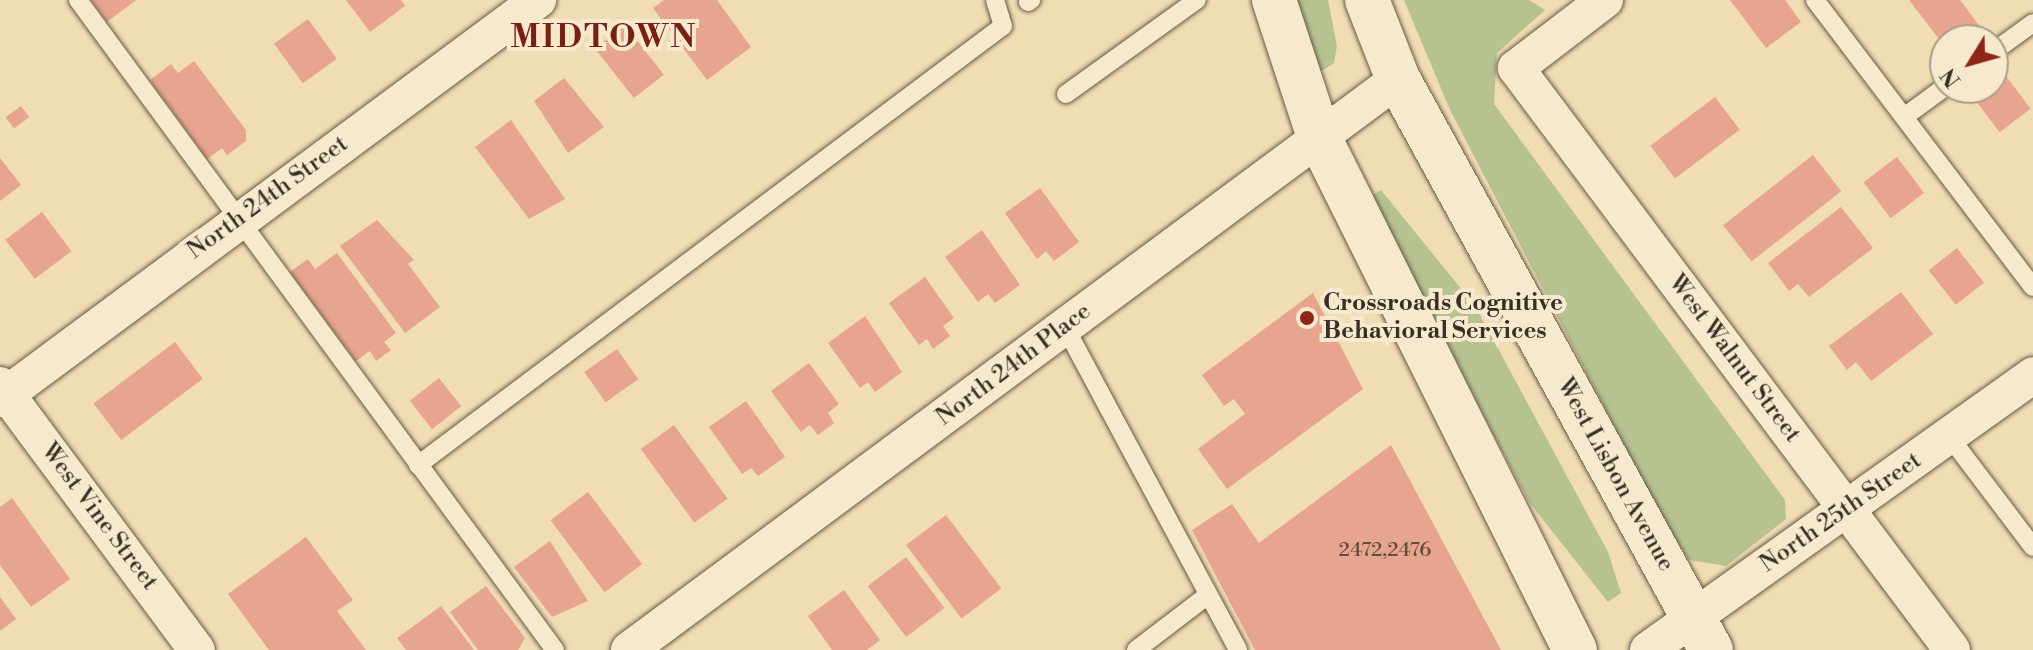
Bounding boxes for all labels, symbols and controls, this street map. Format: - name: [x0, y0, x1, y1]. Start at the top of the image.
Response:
- district label: MIDTOWN: [510, 18, 698, 56]
- north arrow: [1929, 24, 2009, 104]
- text: N: [1935, 62, 1967, 93]
- street label: North 24th Street: [182, 130, 354, 266]
- street label: West Walnut Street: [1662, 269, 1806, 449]
- place label: Crossroads Cognitive Behavioral Services: [1323, 290, 1563, 346]
- street label: North 24th Place: [931, 297, 1097, 433]
- marker: Crossroads Cognitive Behavioral Services: [1298, 309, 1316, 327]
- street label: West Lisbon Avenue: [1550, 373, 1680, 577]
- street label: West Vine Street: [34, 438, 164, 596]
- street label: North 25th Street: [1755, 447, 1927, 579]
- house number: 2472,2476: [1339, 538, 1431, 562]

